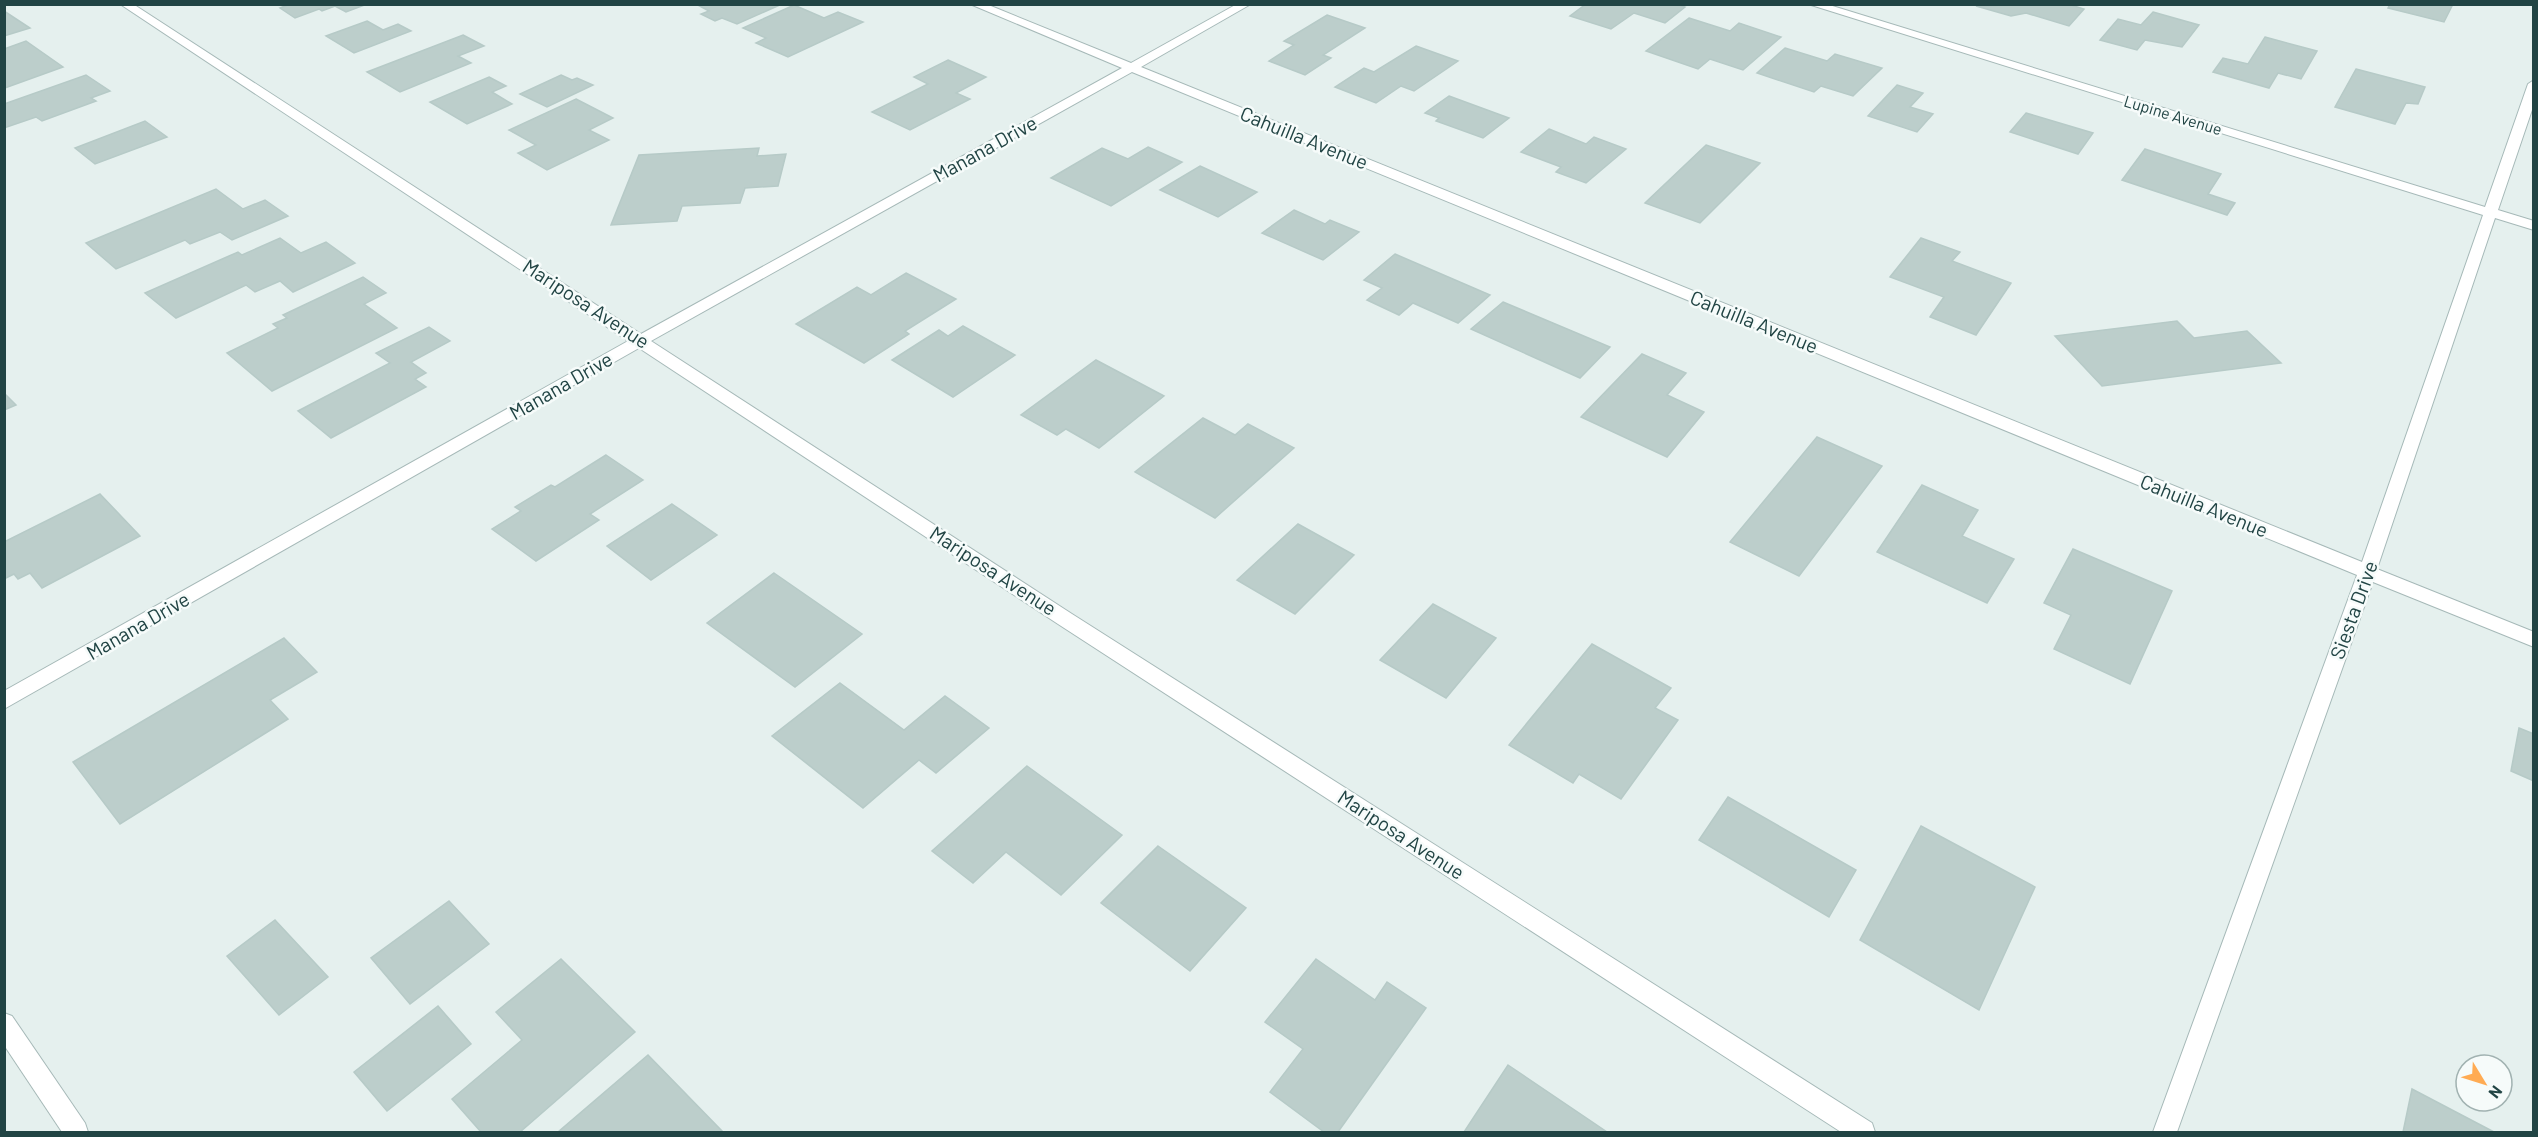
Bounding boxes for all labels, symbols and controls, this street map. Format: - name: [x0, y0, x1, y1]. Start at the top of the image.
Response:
- street label: Lupine Avenue: [2122, 91, 2225, 138]
- street label: Cahuilla Avenue: [1237, 101, 1372, 174]
- street label: Manana Drive: [928, 110, 1041, 187]
- street label: Mariposa Avenue: [519, 253, 654, 353]
- street label: Cahuilla Avenue: [1687, 285, 1822, 358]
- street label: Manana Drive: [505, 346, 616, 424]
- street label: Cahuilla Avenue: [2137, 469, 2272, 542]
- street label: Mariposa Avenue: [926, 520, 1061, 620]
- street label: Siesta Drive: [2324, 557, 2382, 662]
- street label: Manana Drive: [82, 586, 193, 664]
- street label: Mariposa Avenue: [1334, 784, 1469, 884]
- north arrow: [2454, 1053, 2514, 1113]
- text: N: [2485, 1083, 2507, 1103]

